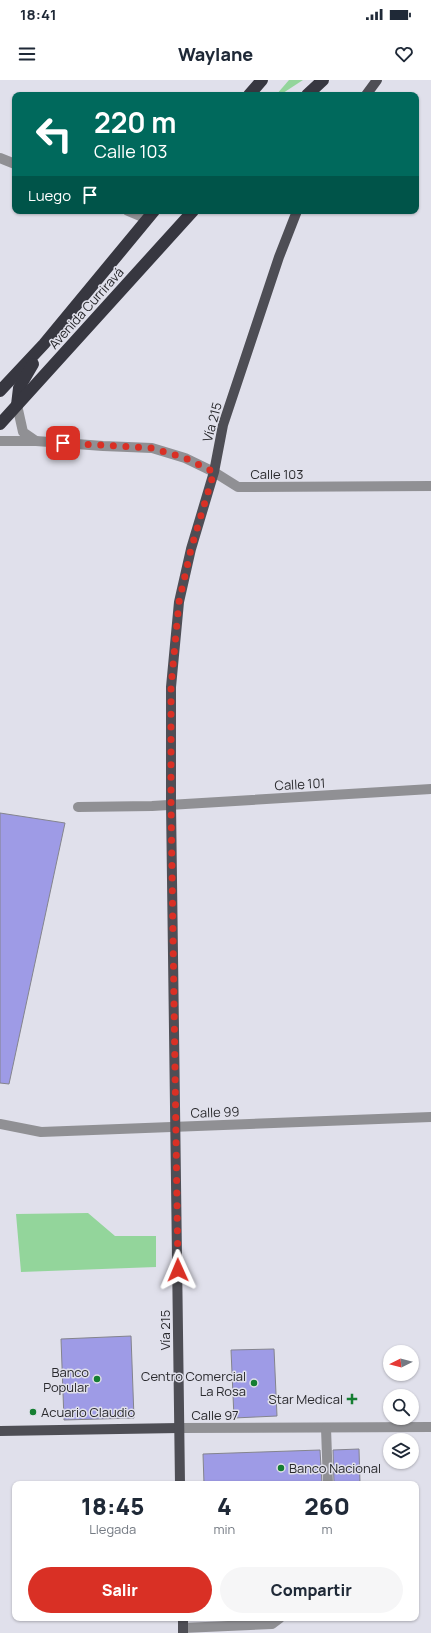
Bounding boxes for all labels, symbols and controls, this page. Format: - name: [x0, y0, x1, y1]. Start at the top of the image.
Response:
- text: 18:41: [20, 4, 57, 25]
- text: Waylane: [178, 42, 253, 66]
- icon: menu: [16, 43, 38, 65]
- icon: heart: [393, 43, 415, 65]
- text: 220 m: [94, 103, 177, 141]
- icon: left: [28, 108, 80, 160]
- text: Calle 103: [94, 139, 167, 163]
- icon: arrive: [79, 184, 101, 206]
- text: Luego: [28, 185, 71, 206]
- street label: Avenida Curriravá: [45, 263, 127, 353]
- street label: Vía 215: [198, 400, 226, 444]
- pin: [46, 426, 80, 460]
- icon: arrive: [52, 432, 74, 454]
- street label: Calle 103: [251, 465, 303, 483]
- street label: Calle 101: [274, 774, 326, 794]
- street label: Calle 99: [190, 1102, 240, 1122]
- position arrow: [157, 1249, 199, 1291]
- street label: Vía 215: [156, 1310, 174, 1350]
- north arrow: [383, 1345, 419, 1381]
- map controls: [383, 1345, 419, 1469]
- place label: Banco Popular: [43, 1363, 89, 1396]
- place label: Centro Comercial La Rosa: [141, 1367, 246, 1400]
- marker: Banco Popular: [92, 1374, 102, 1384]
- marker: Centro Comercial La Rosa: [249, 1378, 259, 1388]
- button: search: [383, 1389, 419, 1425]
- place label: Star Medical: [269, 1390, 343, 1408]
- marker: Star Medical: [346, 1393, 358, 1405]
- place label: Acuario Claudio: [41, 1403, 135, 1421]
- street label: Calle 97: [191, 1406, 239, 1424]
- marker: Acuario Claudio: [28, 1407, 38, 1417]
- button: layers: [383, 1433, 419, 1469]
- place label: Banco Nacional: [289, 1459, 381, 1477]
- marker: Banco Nacional: [276, 1463, 286, 1473]
- text: 18:45: [81, 1489, 144, 1522]
- text: 4: [217, 1489, 232, 1522]
- text: 260: [304, 1489, 350, 1522]
- text: Llegada: [89, 1520, 136, 1538]
- text: min: [213, 1520, 235, 1538]
- text: m: [322, 1520, 333, 1538]
- button: Salir: [28, 1567, 212, 1613]
- button: Compartir: [220, 1567, 403, 1613]

